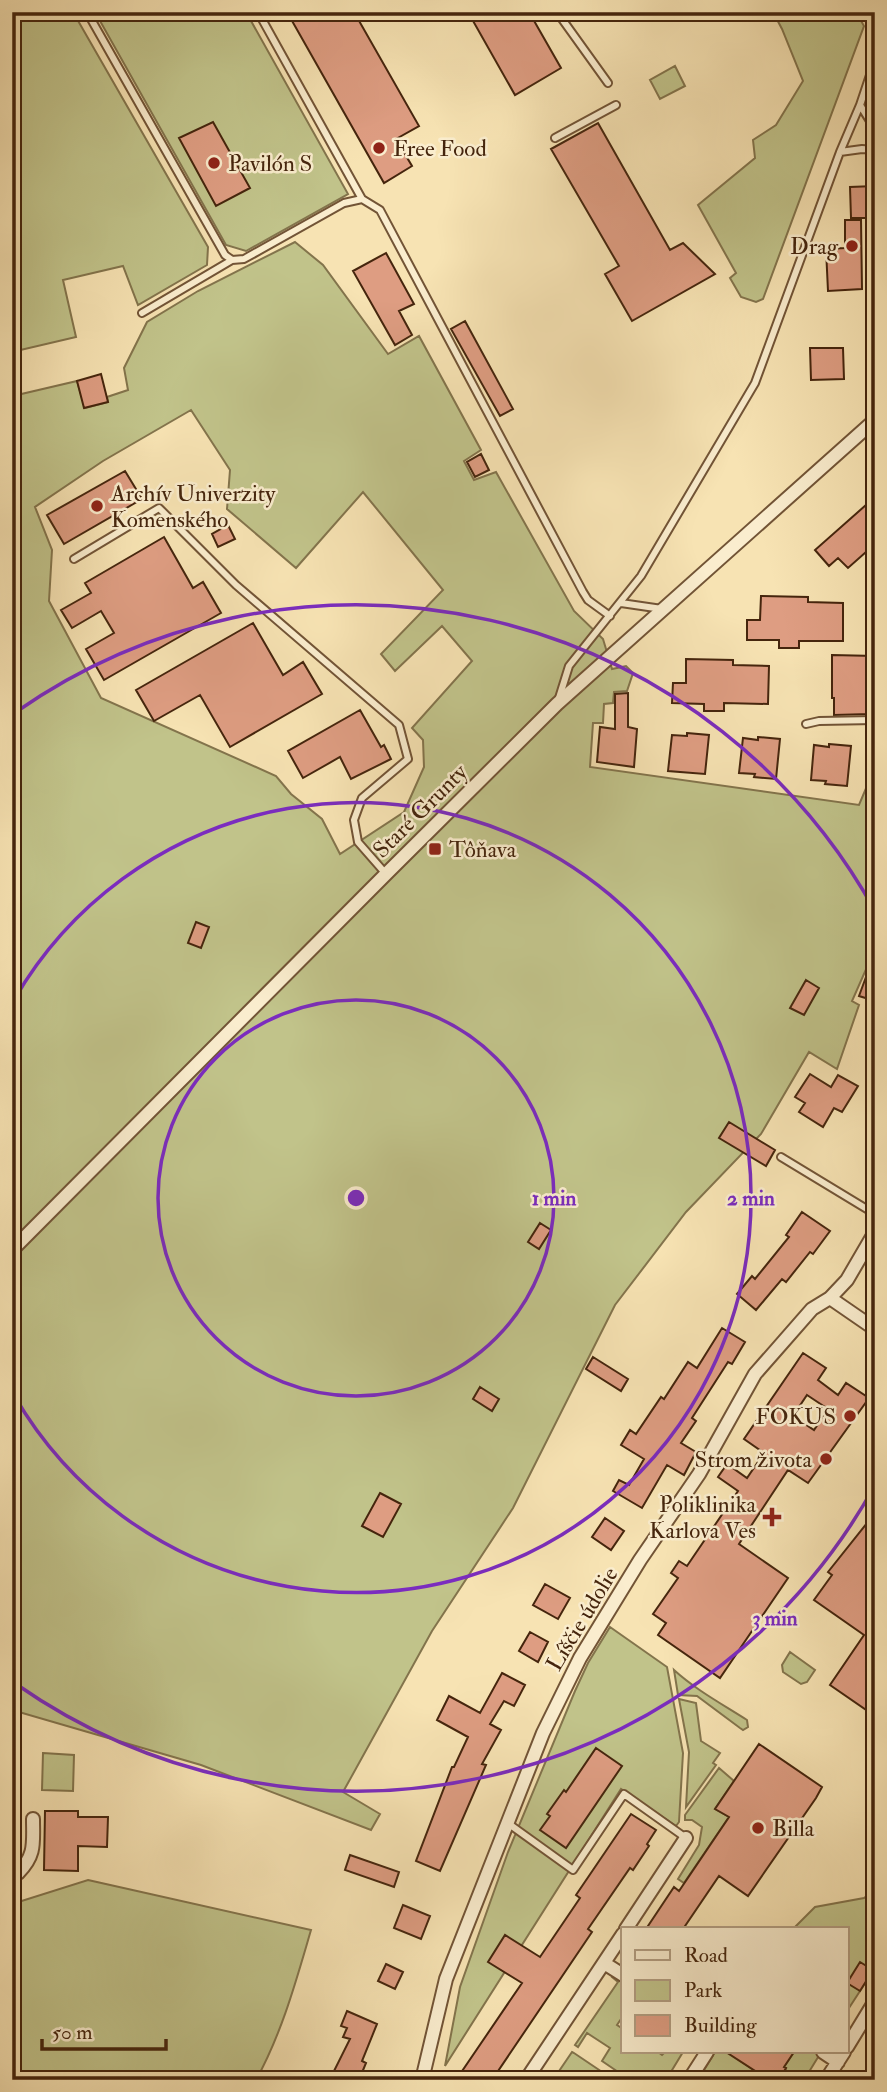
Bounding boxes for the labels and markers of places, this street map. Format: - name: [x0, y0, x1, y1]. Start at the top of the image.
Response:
- place label: Free Food: [393, 134, 487, 163]
- marker: Free Food: [371, 140, 387, 156]
- place label: Pavilón S: [228, 149, 312, 178]
- marker: Pavilón S: [206, 155, 222, 171]
- place label: Drag: [790, 232, 839, 261]
- marker: Drag: [844, 238, 860, 254]
- place label: Archív Univerzity Komenského: [110, 479, 276, 534]
- marker: Archív Univerzity Komenského: [89, 498, 105, 514]
- place label: Tôňava: [449, 835, 517, 864]
- marker: Tôňava: [427, 841, 443, 857]
- centre of rings: [344, 1186, 368, 1210]
- place label: FOKUS: [755, 1402, 836, 1431]
- marker: FOKUS: [842, 1408, 858, 1424]
- place label: Strom života: [695, 1445, 813, 1474]
- marker: Strom života: [818, 1451, 834, 1467]
- place label: Poliklinika Karlova Ves: [649, 1490, 757, 1545]
- marker: Poliklinika Karlova Ves: [762, 1507, 782, 1527]
- place label: Billa: [772, 1814, 815, 1843]
- marker: Billa: [750, 1820, 766, 1836]

